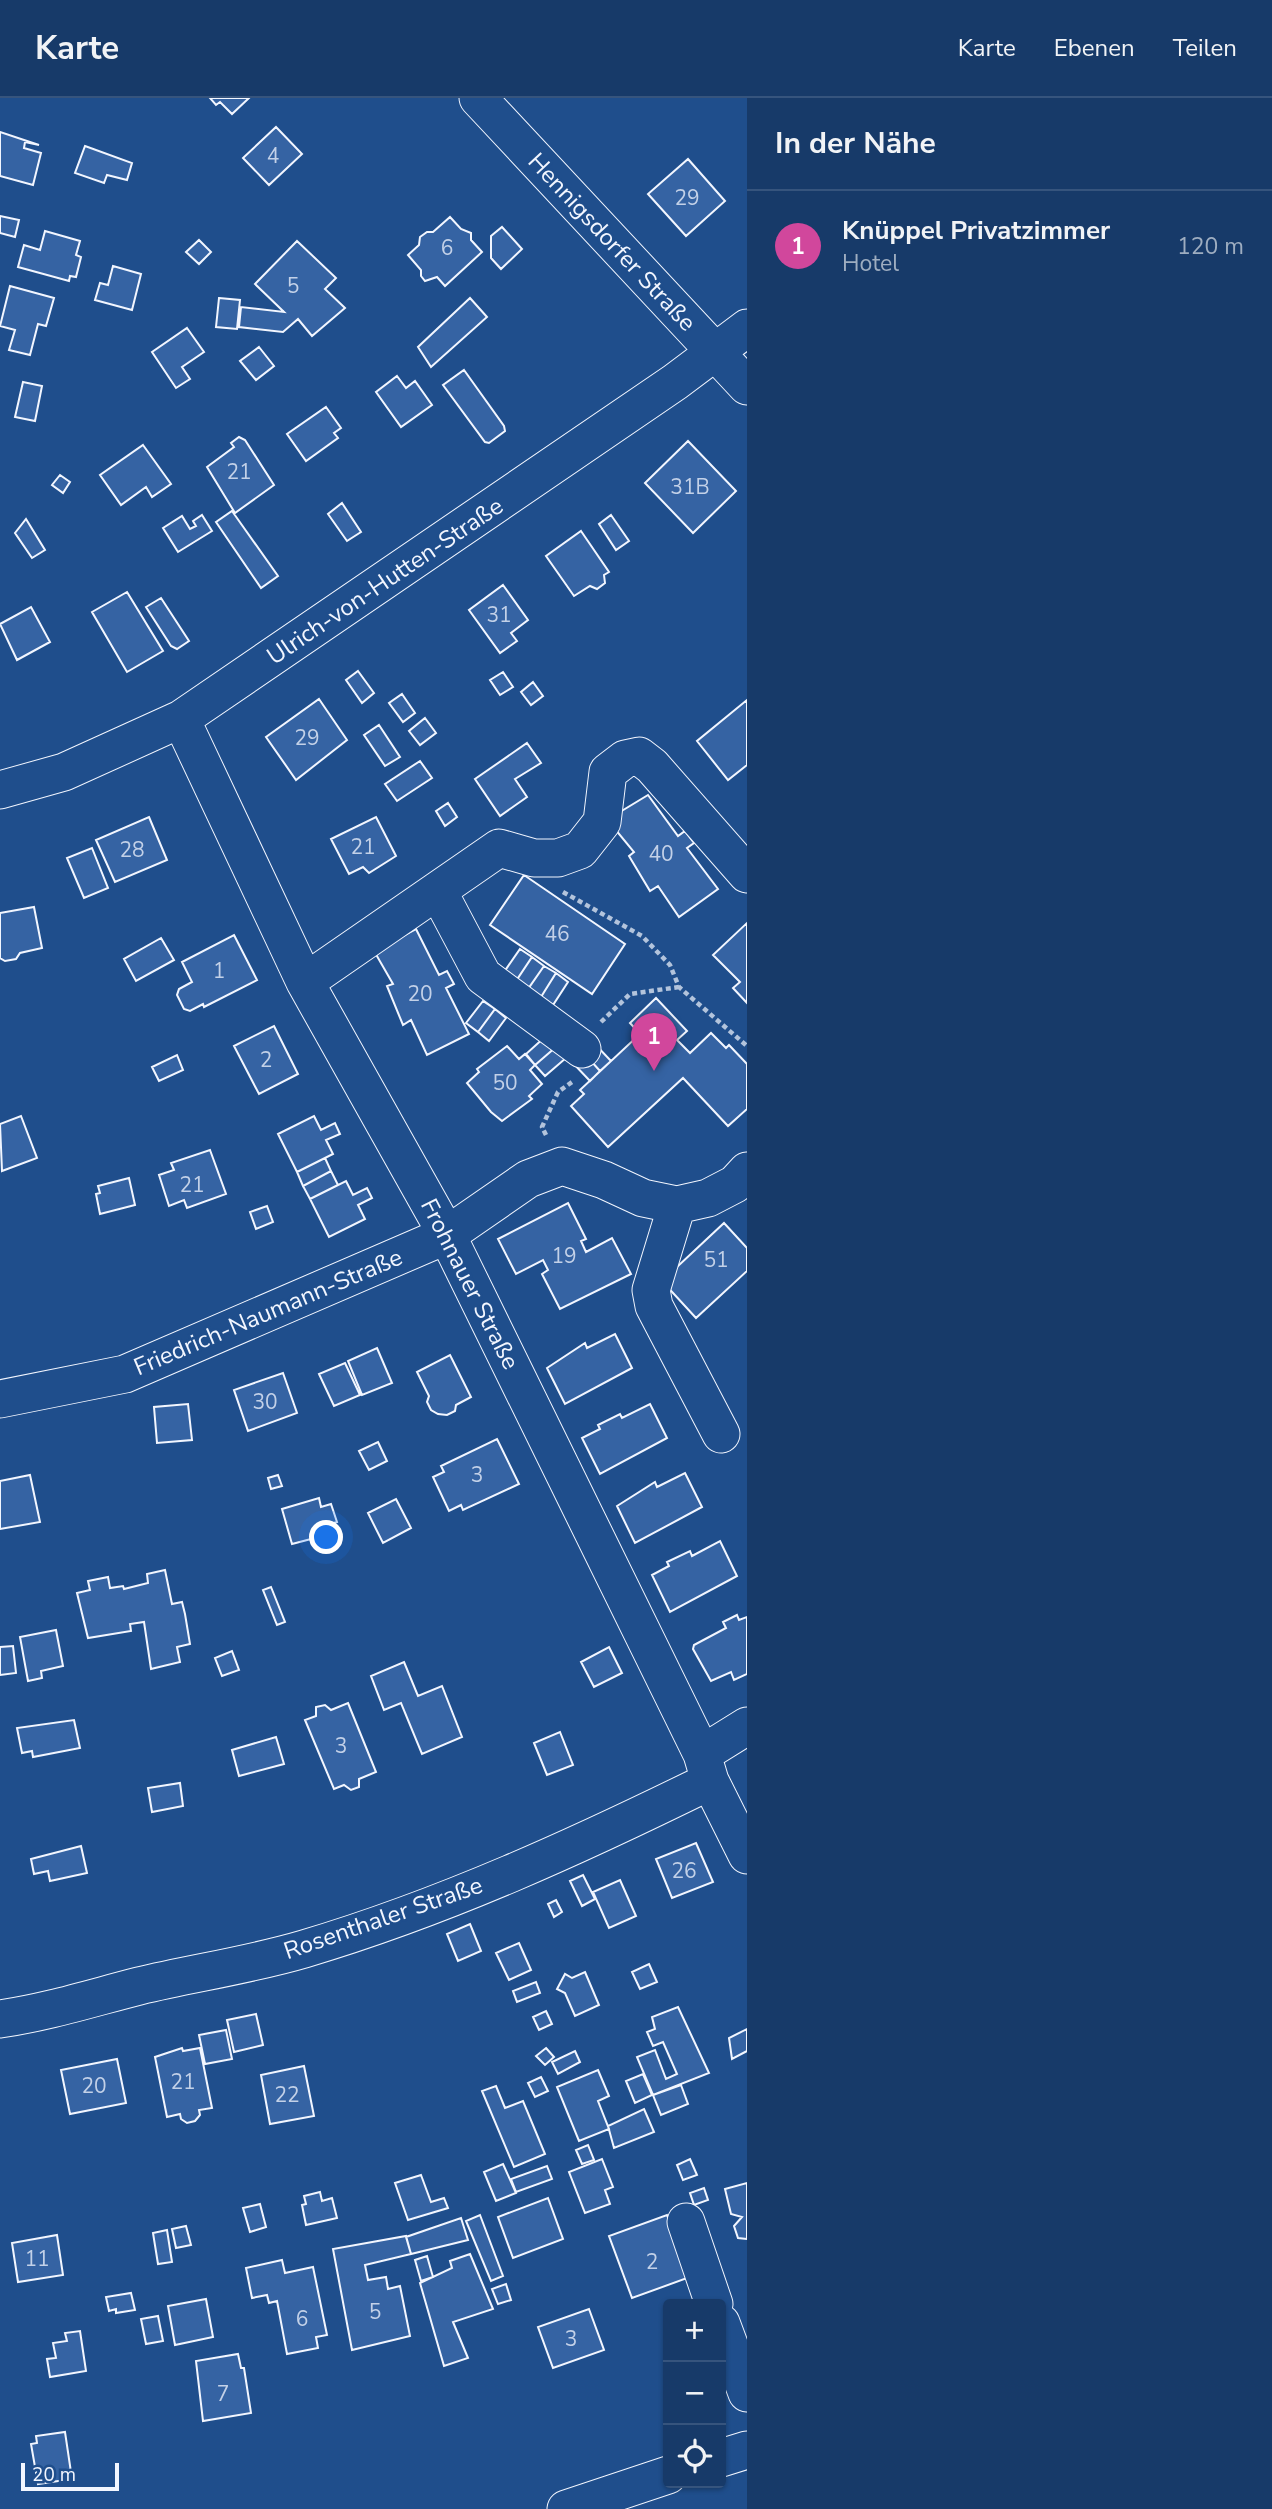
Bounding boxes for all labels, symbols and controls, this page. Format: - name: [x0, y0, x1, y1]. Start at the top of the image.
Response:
- text: Karte: [35, 26, 119, 71]
- text: Karte: [958, 32, 1016, 64]
- text: Ebenen: [1054, 32, 1135, 64]
- text: Teilen: [1173, 32, 1237, 64]
- text: In der Nähe: [775, 123, 936, 164]
- house number: 4: [267, 142, 279, 170]
- street label: Hennigsdorfer Straße: [521, 146, 703, 338]
- house number: 29: [674, 184, 700, 212]
- text: Knüppel Privatzimmer: [842, 213, 1110, 248]
- text: 1: [791, 231, 805, 262]
- text: 120 m: [1177, 231, 1244, 262]
- house number: 6: [441, 234, 453, 262]
- text: Hotel: [842, 248, 899, 279]
- house number: 5: [287, 272, 299, 300]
- house number: 21: [226, 458, 252, 486]
- house number: 31B: [670, 473, 710, 501]
- street label: Ulrich-von-Hutten-Straße: [261, 490, 509, 672]
- house number: 31: [486, 601, 512, 629]
- house number: 29: [294, 724, 320, 752]
- house number: 21: [350, 833, 376, 861]
- house number: 28: [119, 836, 145, 864]
- house number: 40: [648, 840, 674, 868]
- house number: 46: [544, 920, 570, 948]
- house number: 1: [213, 957, 225, 985]
- house number: 20: [407, 980, 433, 1008]
- pin: 1: [631, 1013, 677, 1071]
- house number: 2: [260, 1046, 272, 1074]
- house number: 50: [492, 1069, 518, 1097]
- house number: 21: [179, 1171, 205, 1199]
- street label: Frohnauer Straße: [413, 1193, 527, 1375]
- street label: Friedrich-Naumann-Straße: [129, 1241, 407, 1383]
- house number: 19: [551, 1242, 577, 1270]
- house number: 51: [703, 1246, 729, 1274]
- house number: 30: [252, 1388, 278, 1416]
- house number: 3: [471, 1461, 483, 1489]
- your location: [309, 1520, 343, 1554]
- house number: 3: [335, 1732, 347, 1760]
- house number: 26: [671, 1857, 697, 1885]
- street label: Rosenthaler Straße: [279, 1869, 487, 1967]
- house number: 21: [170, 2068, 196, 2096]
- house number: 20: [81, 2072, 107, 2100]
- house number: 22: [274, 2081, 300, 2109]
- house number: 11: [24, 2245, 50, 2273]
- house number: 2: [646, 2248, 658, 2276]
- house number: 5: [369, 2298, 381, 2326]
- map controls: [663, 2299, 726, 2488]
- button: +: [663, 2299, 726, 2362]
- house number: 6: [296, 2305, 308, 2333]
- house number: 3: [565, 2325, 577, 2353]
- button: −: [663, 2362, 726, 2425]
- house number: 7: [217, 2380, 229, 2408]
- button: locate: [663, 2425, 726, 2488]
- scale bar: [21, 2460, 119, 2492]
- text: 20 m: [32, 2462, 76, 2488]

